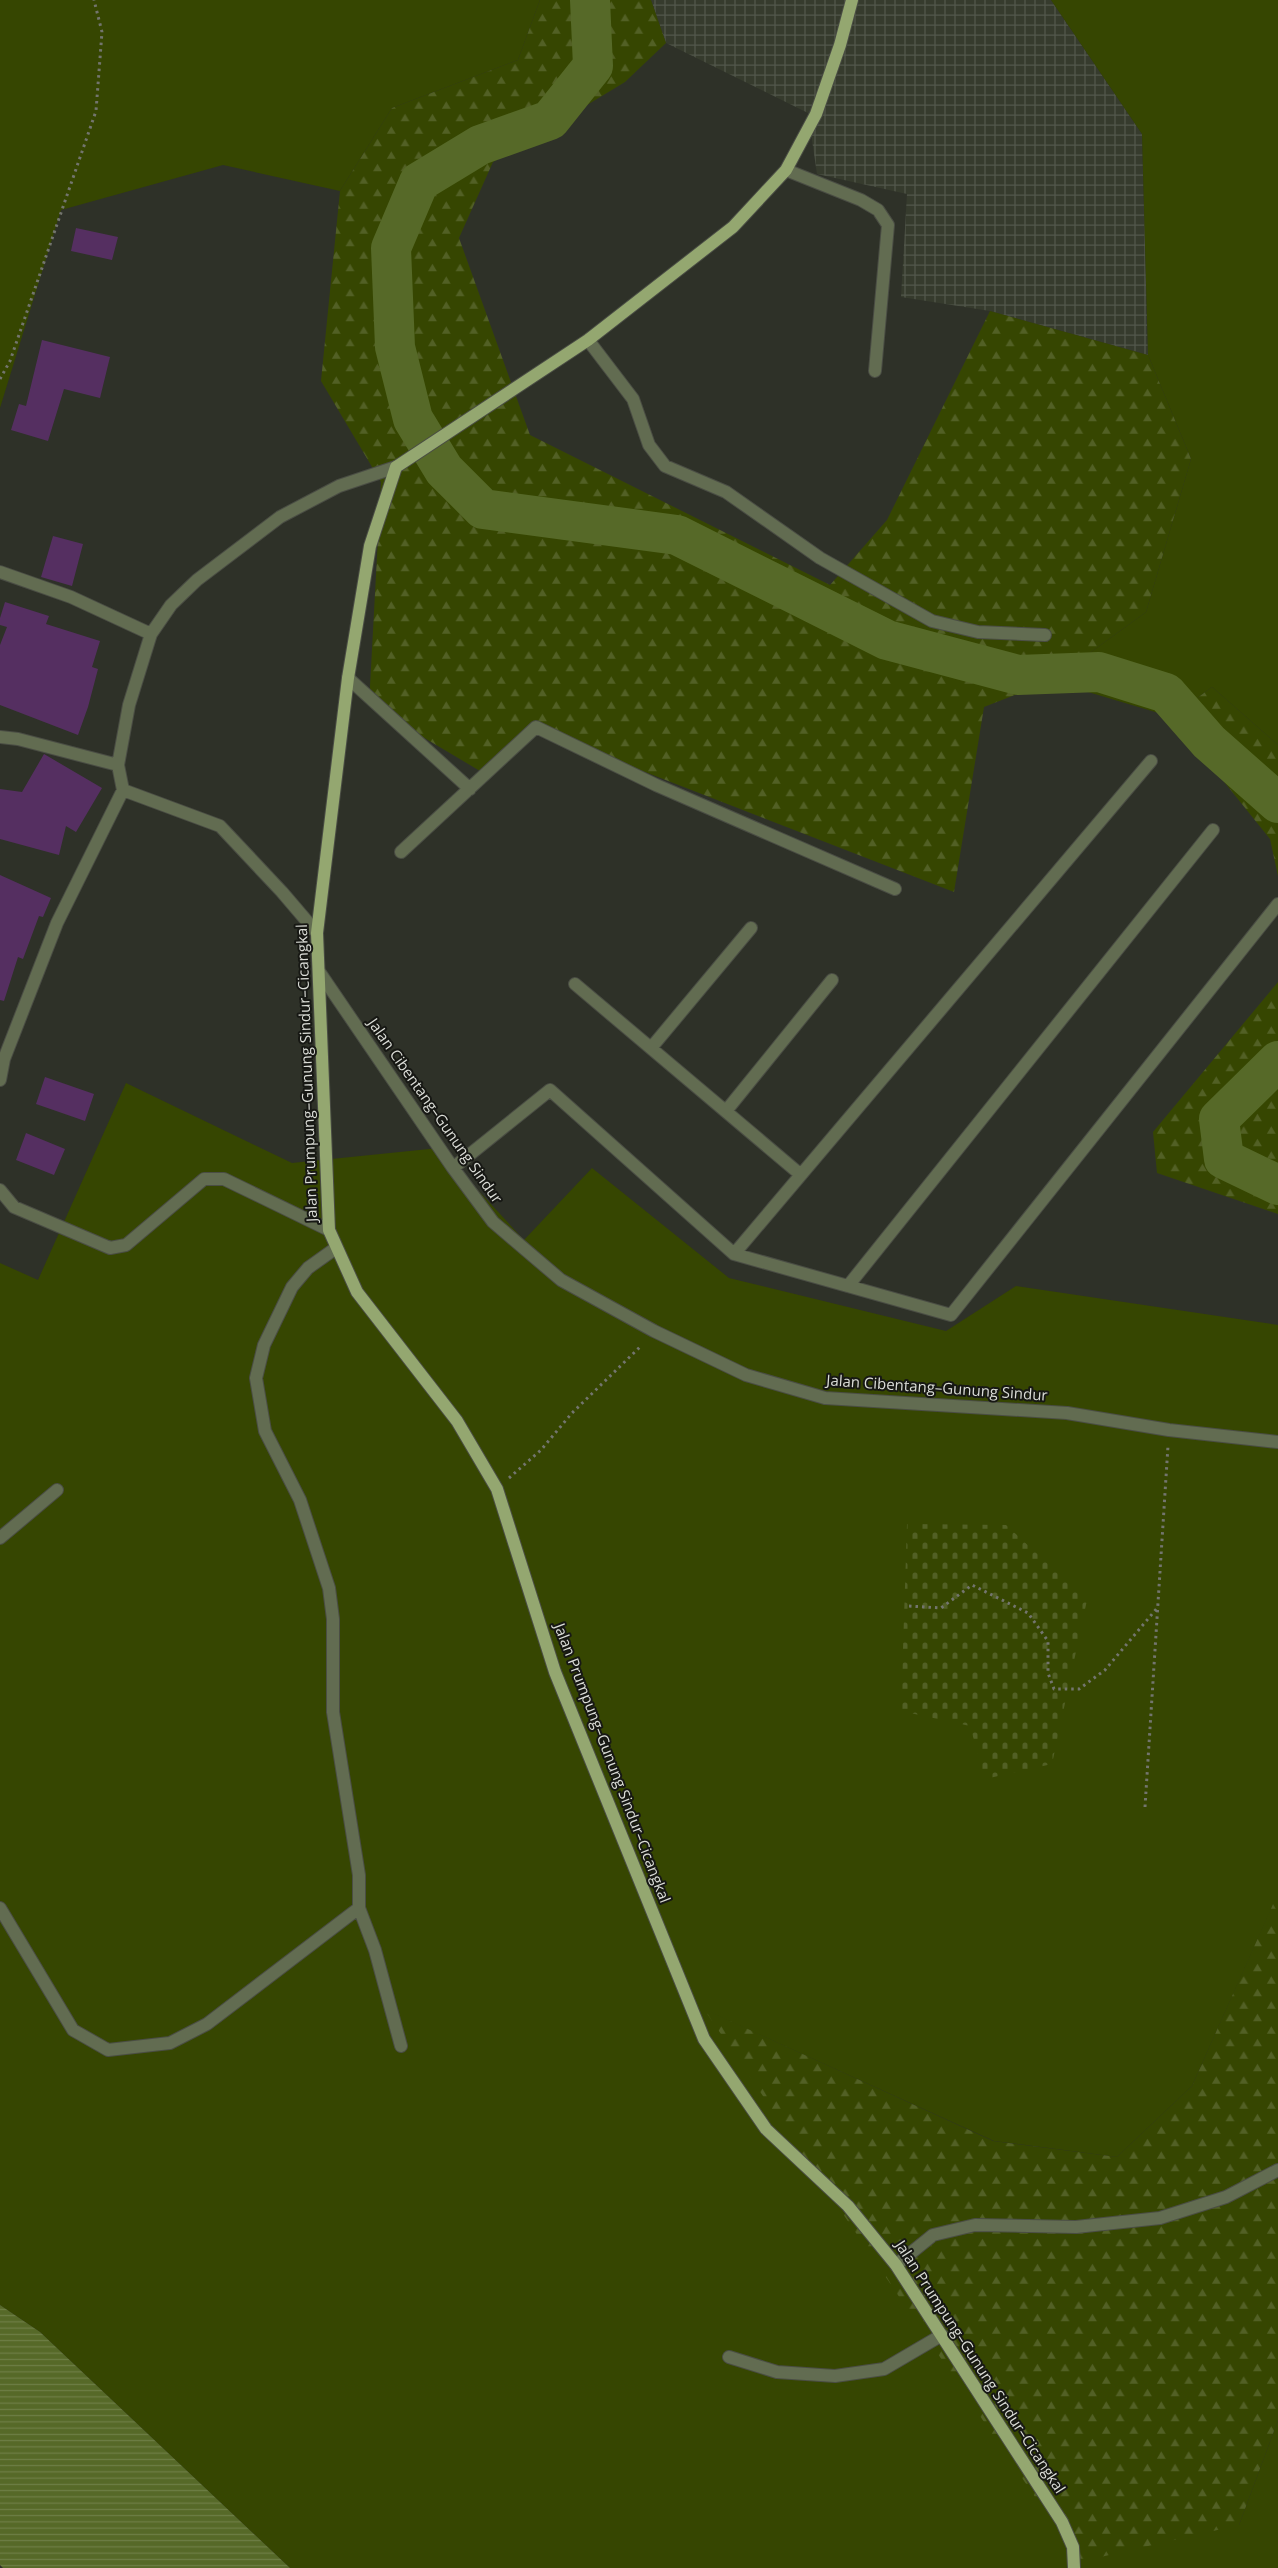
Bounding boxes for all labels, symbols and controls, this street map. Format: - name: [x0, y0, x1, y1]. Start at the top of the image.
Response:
- street label: Jalan Prumpung–Gunung Sindur–Cicangkal: [291, 924, 321, 1224]
- street label: Jalan Cibentang–Gunung Sindur: [363, 1012, 508, 1207]
- street label: Jalan Cibentang–Gunung Sindur: [824, 1369, 1048, 1405]
- street label: Jalan Prumpung–Gunung Sindur–Cicangkal: [549, 1618, 676, 1905]
- street label: Jalan Prumpung–Gunung Sindur–Cicangkal: [890, 2234, 1070, 2497]

